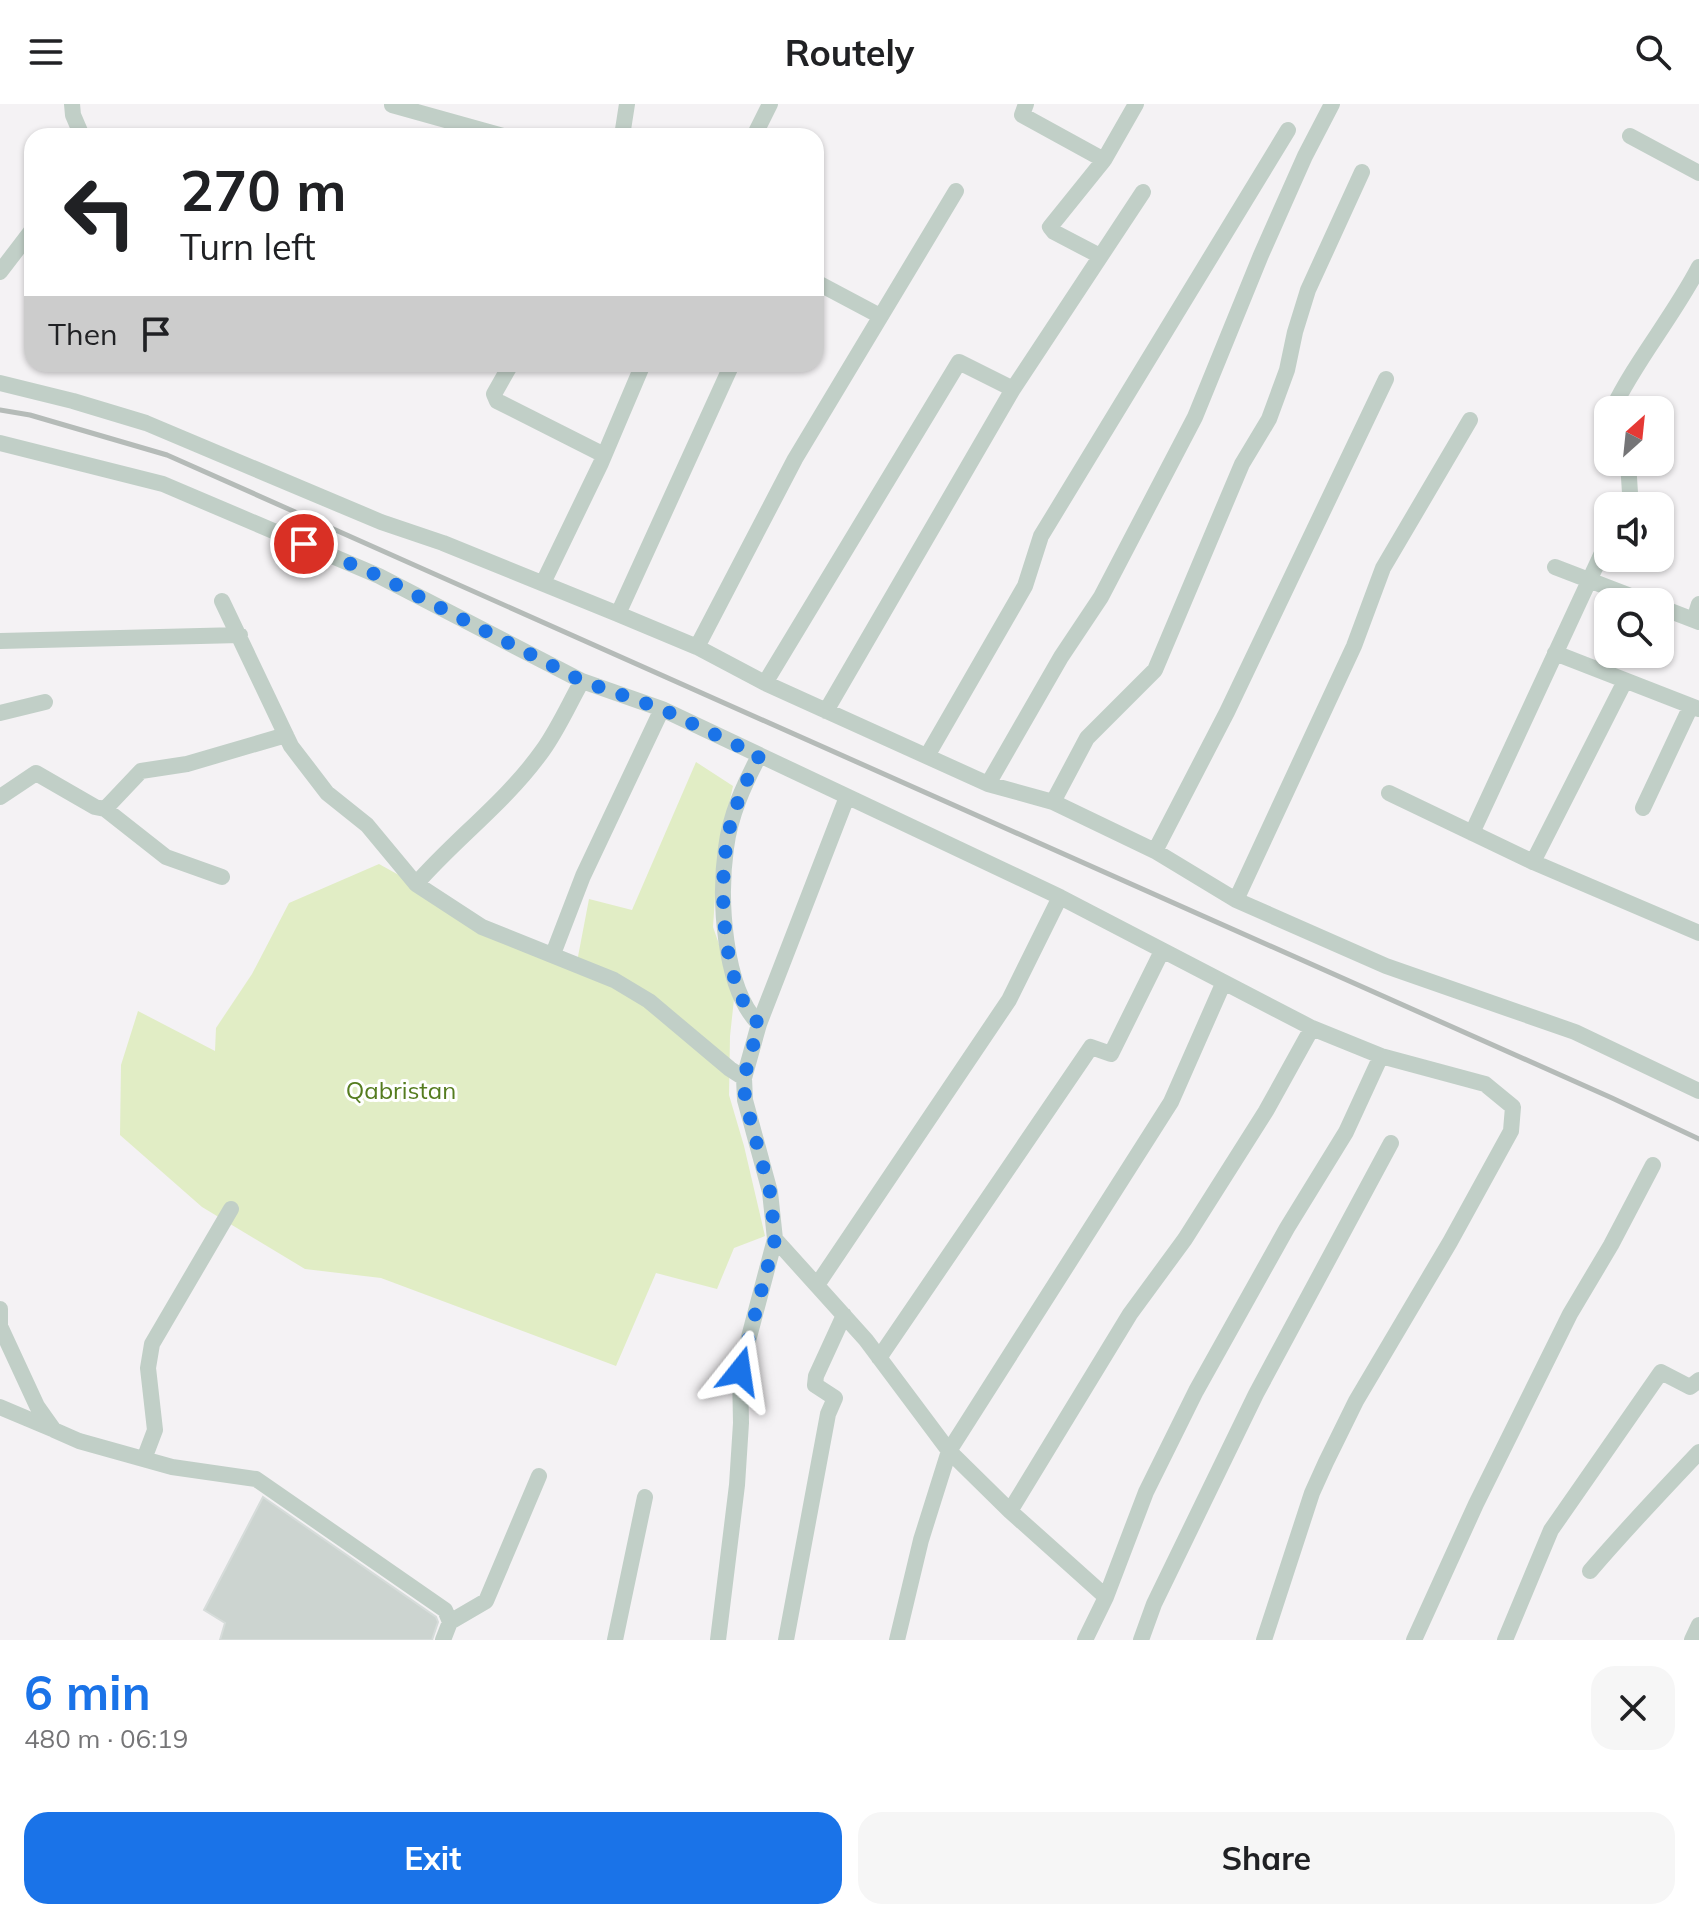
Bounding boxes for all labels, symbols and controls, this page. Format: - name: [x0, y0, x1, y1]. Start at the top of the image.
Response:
- icon: menu: [24, 30, 68, 74]
- text: Routely: [785, 30, 914, 75]
- icon: search: [1631, 30, 1675, 74]
- text: 270 m: [180, 155, 347, 225]
- icon: left: [48, 160, 152, 264]
- text: Turn left: [180, 224, 316, 269]
- icon: arrive: [134, 312, 178, 356]
- text: Then: [48, 315, 118, 353]
- north arrow: [1594, 396, 1674, 476]
- map controls: [1594, 396, 1674, 668]
- button: sound: [1594, 492, 1674, 572]
- pin: [270, 510, 338, 578]
- icon: arrive: [282, 522, 326, 566]
- button: search: [1594, 588, 1674, 668]
- park label: Qabristan: [346, 1075, 456, 1105]
- position arrow: [698, 1329, 782, 1413]
- text: 6 min: [24, 1662, 151, 1722]
- button: close: [1591, 1666, 1675, 1750]
- text: 480 m · 06:19: [24, 1722, 188, 1755]
- button: Exit: [24, 1812, 842, 1904]
- button: Share: [858, 1812, 1675, 1904]

